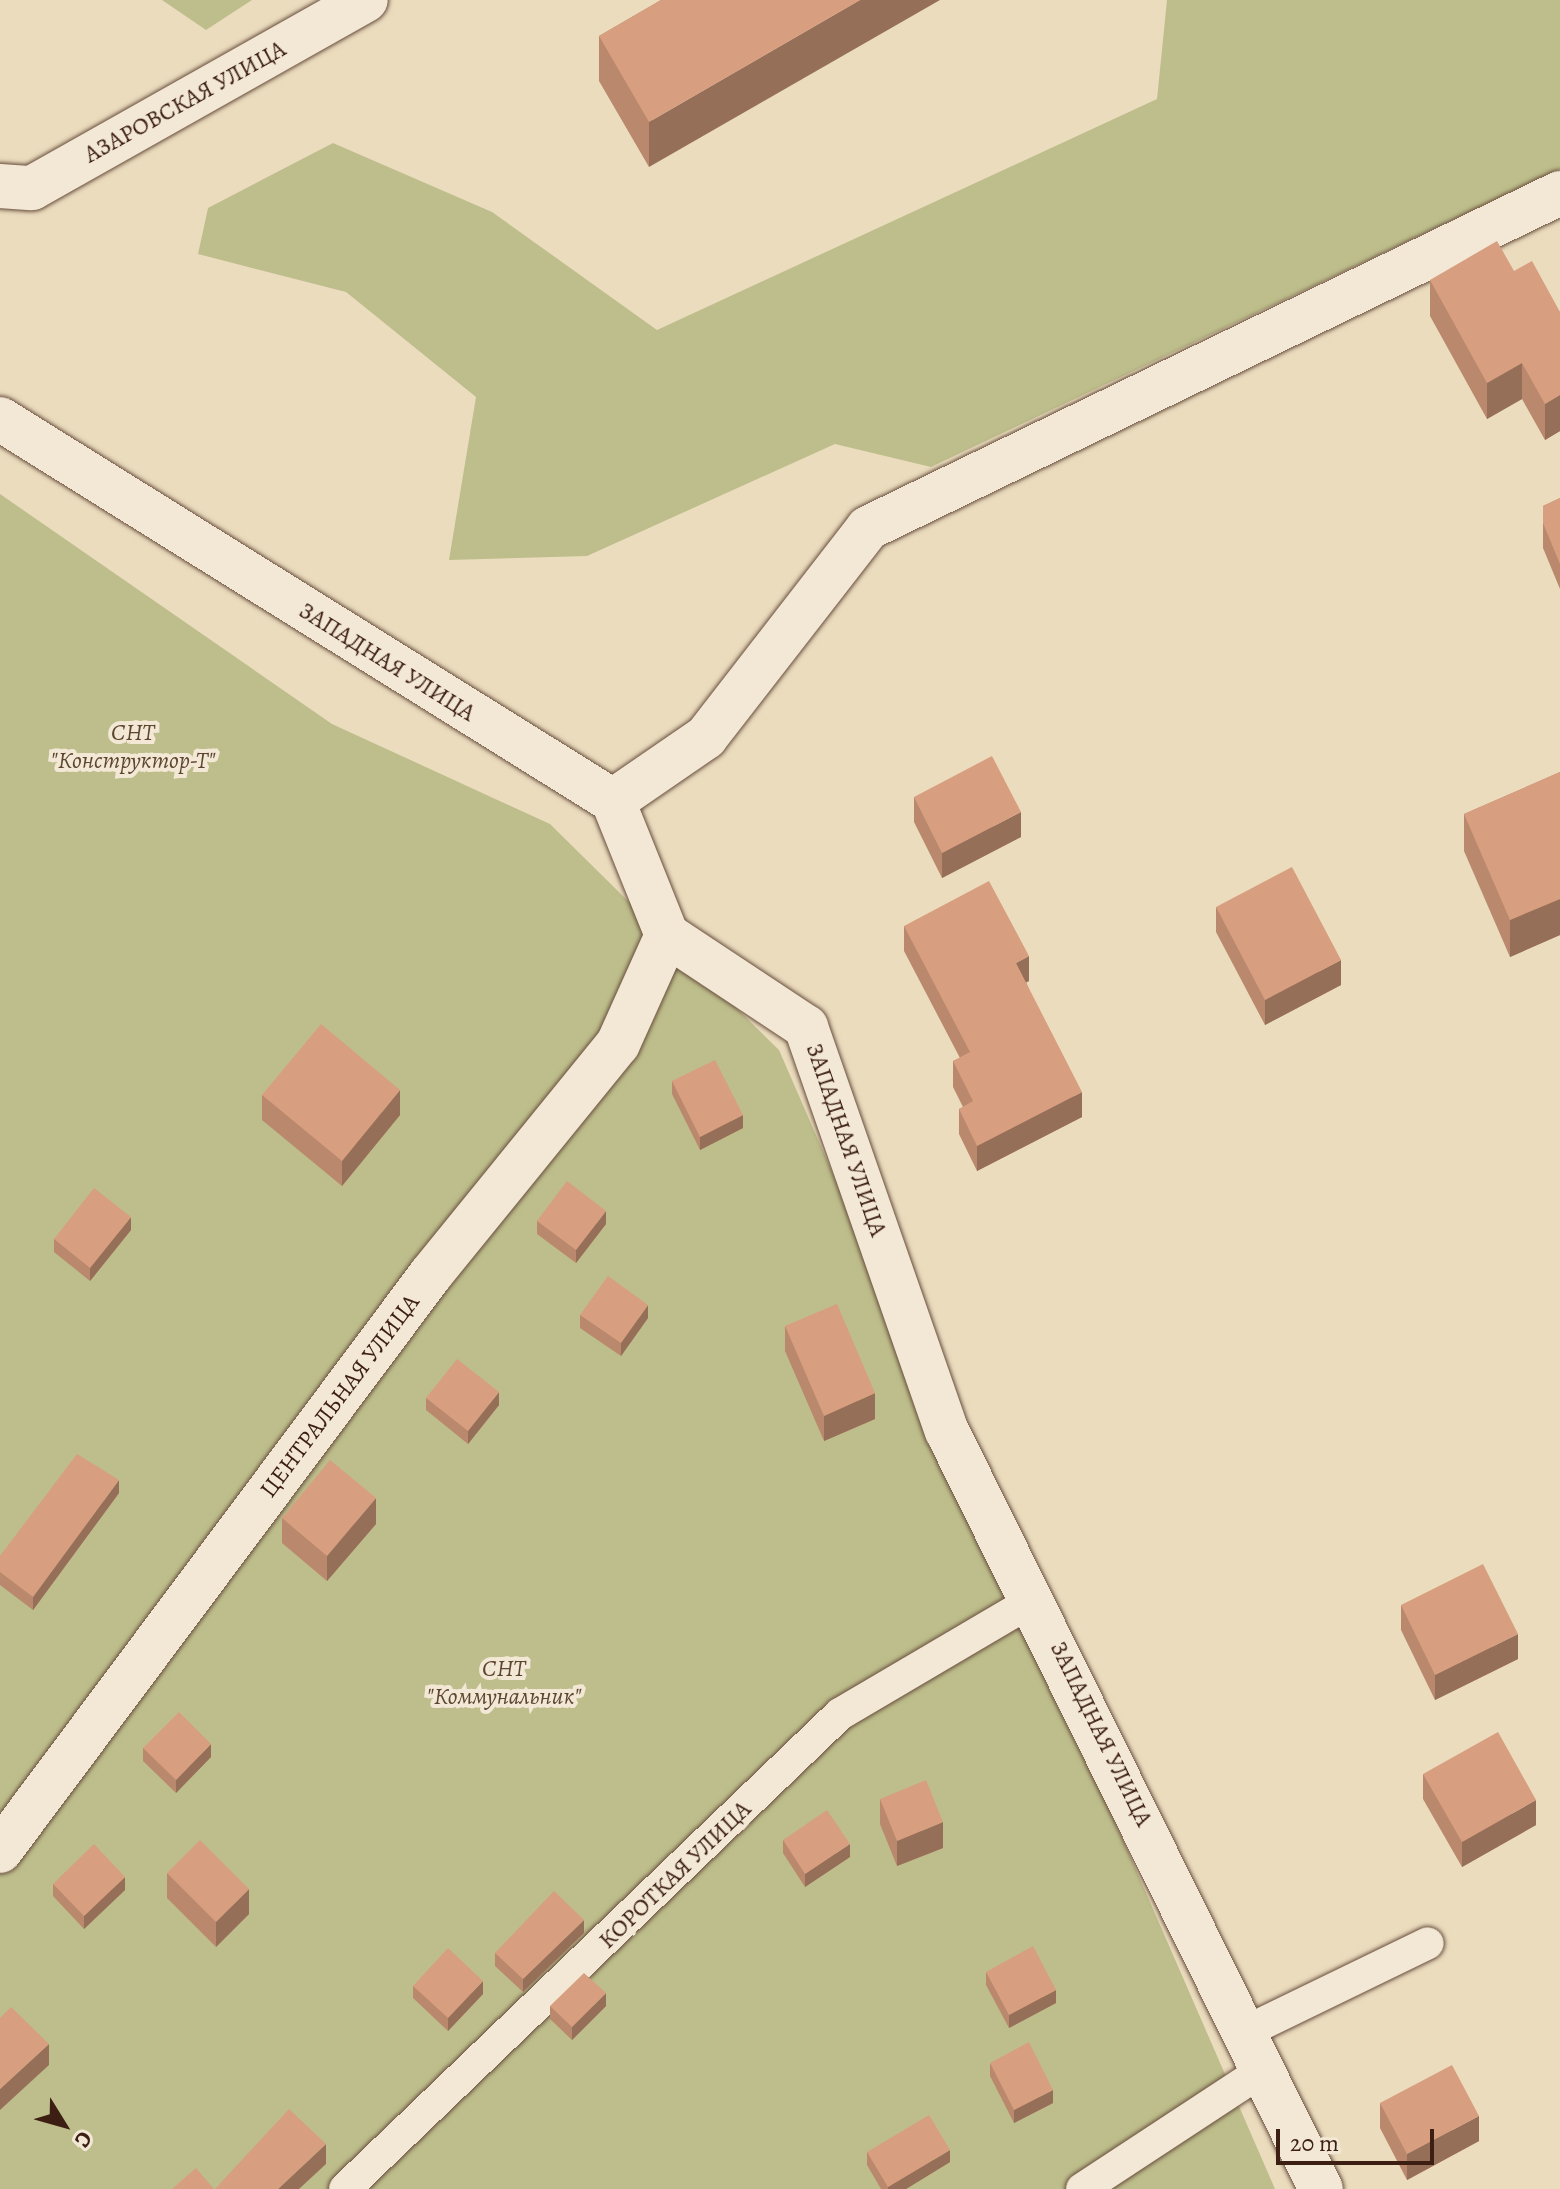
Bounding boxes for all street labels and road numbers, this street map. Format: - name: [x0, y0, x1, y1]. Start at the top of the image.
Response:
- street label: АЗАРОВСКАЯ УЛИЦА: [79, 35, 291, 169]
- street label: ЗАПАДНАЯ УЛИЦА: [294, 596, 480, 728]
- street label: ЗАПАДНАЯ УЛИЦА: [799, 1040, 893, 1240]
- street label: ЦЕНТРАЛЬНАЯ УЛИЦА: [254, 1289, 426, 1503]
- street label: ЗАПАДНАЯ УЛИЦА: [1044, 1637, 1158, 1831]
- street label: КОРОТКАЯ УЛИЦА: [593, 1795, 757, 1955]

